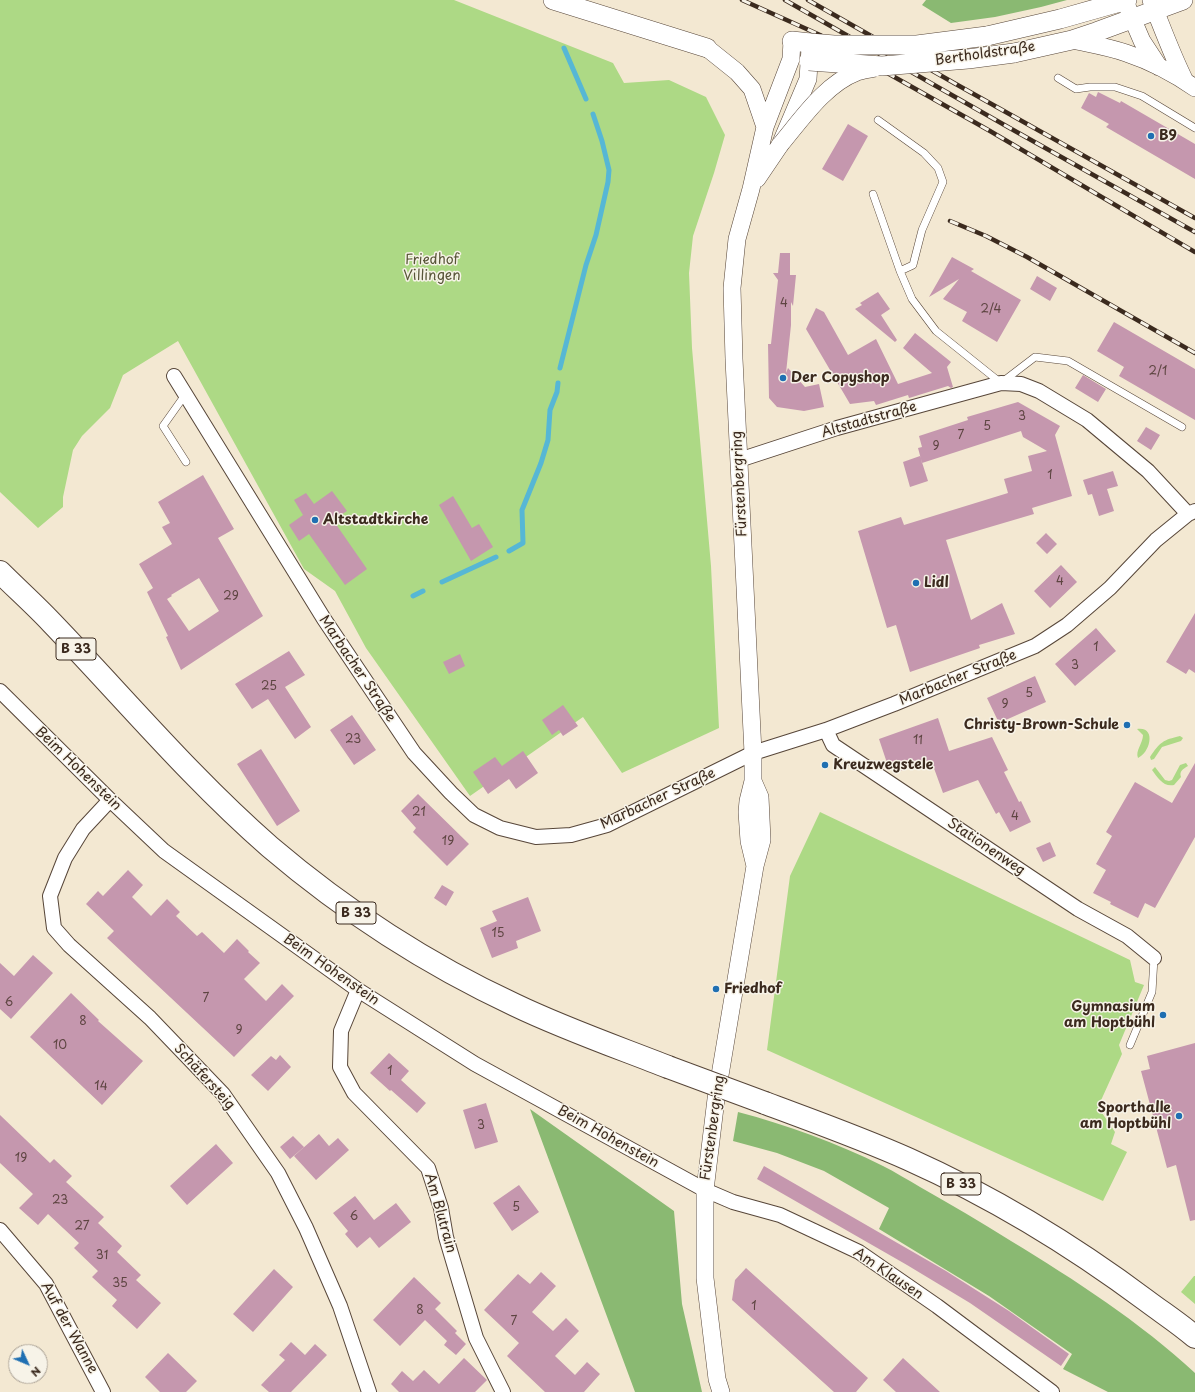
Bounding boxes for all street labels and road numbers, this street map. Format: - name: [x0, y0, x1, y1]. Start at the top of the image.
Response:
- street label: Bertholdstraße: [934, 39, 1036, 69]
- street label: Altstadtstraße: [819, 398, 919, 442]
- street label: Fürstenbergring: [729, 431, 751, 537]
- street label: Marbacher Straße: [315, 613, 399, 725]
- road number: B 33: [56, 638, 96, 660]
- street label: Marbacher Straße: [897, 647, 1019, 709]
- street label: Beim Hohenstein: [31, 724, 125, 814]
- street label: Marbacher Straße: [598, 765, 718, 833]
- street label: Stationenweg: [944, 815, 1028, 879]
- road number: B 33: [336, 902, 376, 924]
- street label: Beim Hohenstein: [280, 931, 382, 1009]
- street label: Schäfersteig: [170, 1041, 238, 1113]
- street label: Fürstenbergring: [697, 1074, 729, 1182]
- street label: Beim Hohenstein: [554, 1102, 662, 1172]
- street label: Am Blutrain: [421, 1171, 459, 1255]
- road number: B 33: [941, 1173, 981, 1195]
- street label: Am Klausen: [850, 1245, 926, 1303]
- street label: Auf der Wanne: [37, 1279, 101, 1377]

